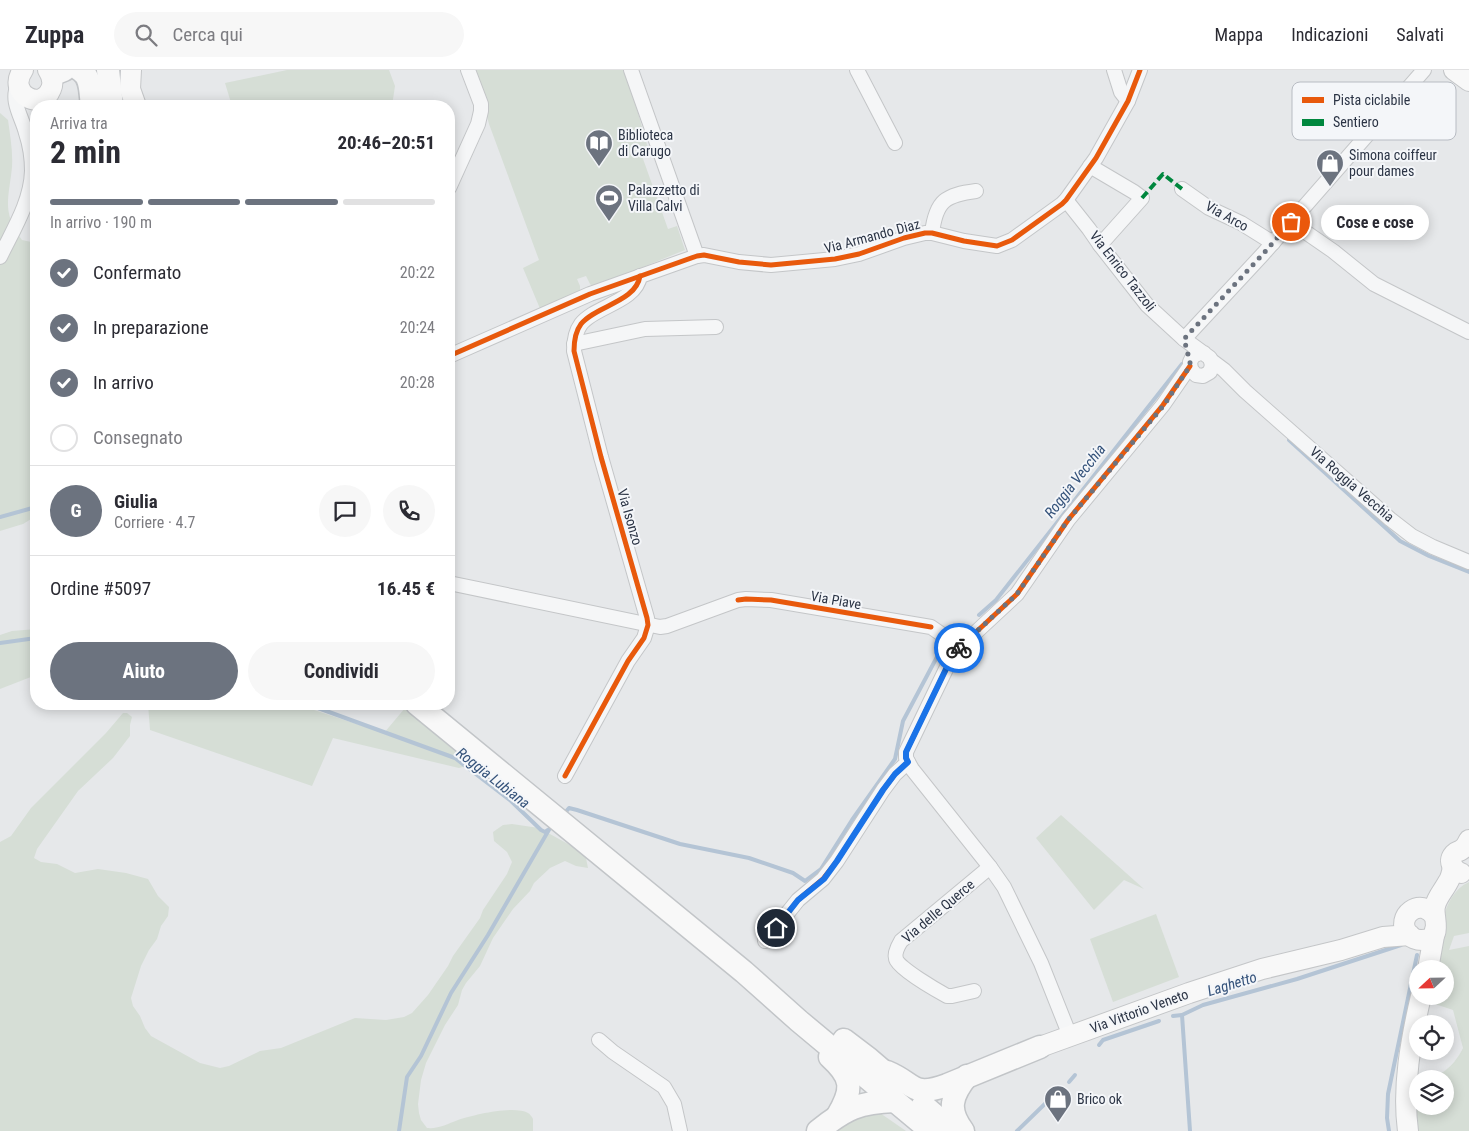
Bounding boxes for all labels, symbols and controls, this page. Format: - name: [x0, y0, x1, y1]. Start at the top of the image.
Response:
- search box: [114, 12, 464, 57]
- text: Zuppa: [25, 21, 84, 49]
- icon: search: [132, 21, 160, 49]
- text: Cerca qui: [172, 23, 243, 46]
- text: Mappa: [1215, 24, 1263, 45]
- text: Indicazioni: [1291, 24, 1368, 45]
- text: Salvati: [1396, 24, 1444, 45]
- legend: [1292, 82, 1456, 140]
- text: Pista ciclabile: [1333, 92, 1411, 108]
- text: Arriva tra: [50, 114, 108, 133]
- text: Sentiero: [1333, 114, 1379, 130]
- place label: Biblioteca di Carugo: [618, 127, 673, 159]
- library icon: Biblioteca di Carugo: [584, 128, 614, 167]
- text: 20:46–20:51: [337, 131, 435, 154]
- text: 2 min: [50, 133, 121, 171]
- place label: Simona coiffeur pour dames: [1349, 147, 1437, 179]
- shop icon: Simona coiffeur pour dames: [1315, 148, 1345, 187]
- place label: Palazzetto di Villa Calvi: [628, 182, 700, 214]
- sports icon: Palazzetto di Villa Calvi: [594, 183, 624, 222]
- street label: Via Arco: [1203, 198, 1251, 234]
- pin: [1270, 201, 1312, 243]
- callout: Cose e cose: [1321, 204, 1428, 240]
- icon: bag: [1277, 208, 1305, 236]
- text: In arrivo · 190 m: [50, 213, 152, 232]
- text: Cose e cose: [1336, 213, 1414, 232]
- street label: Via Armando Diaz: [822, 216, 922, 256]
- street label: Via Enrico Tazzoli: [1087, 228, 1159, 314]
- icon: check: [50, 259, 78, 287]
- text: Confermato: [93, 261, 181, 284]
- text: 20:22: [400, 263, 435, 282]
- icon: check: [50, 314, 78, 342]
- text: In preparazione: [93, 316, 209, 339]
- text: 20:24: [400, 318, 435, 337]
- icon: check: [50, 369, 78, 397]
- text: In arrivo: [93, 371, 154, 394]
- text: 20:28: [400, 373, 435, 392]
- text: Consegnato: [93, 426, 183, 449]
- water label: Roggia Vecchia: [1041, 441, 1109, 521]
- street label: Via Roggia Vecchia: [1307, 443, 1397, 525]
- button: chat: [319, 485, 371, 537]
- button: phone: [383, 485, 435, 537]
- street label: Via Isonzo: [614, 487, 646, 547]
- text: Giulia: [114, 490, 158, 513]
- text: G: [70, 499, 82, 522]
- text: Corriere · 4.7: [114, 513, 196, 532]
- text: Ordine #5097: [50, 577, 151, 600]
- text: 16.45 €: [377, 577, 435, 600]
- street label: Via Piave: [809, 588, 863, 612]
- courier: [934, 623, 984, 673]
- icon: bike: [945, 634, 973, 662]
- button: Aiuto: [50, 642, 238, 700]
- button: Condividi: [248, 642, 435, 700]
- water label: Roggia Lubiana: [453, 744, 533, 812]
- street label: Via delle Querce: [899, 876, 978, 946]
- pin: [755, 907, 797, 949]
- icon: home: [762, 914, 790, 942]
- north arrow: [1409, 960, 1454, 1005]
- map controls: [1409, 960, 1454, 1115]
- water label: Laghetto: [1205, 968, 1259, 1000]
- street label: Via Vittorio Veneto: [1088, 986, 1190, 1036]
- button: locate: [1409, 1015, 1454, 1060]
- button: layers: [1409, 1070, 1454, 1115]
- shop icon: Brico ok: [1043, 1084, 1073, 1123]
- place label: Brico ok: [1077, 1091, 1123, 1107]

